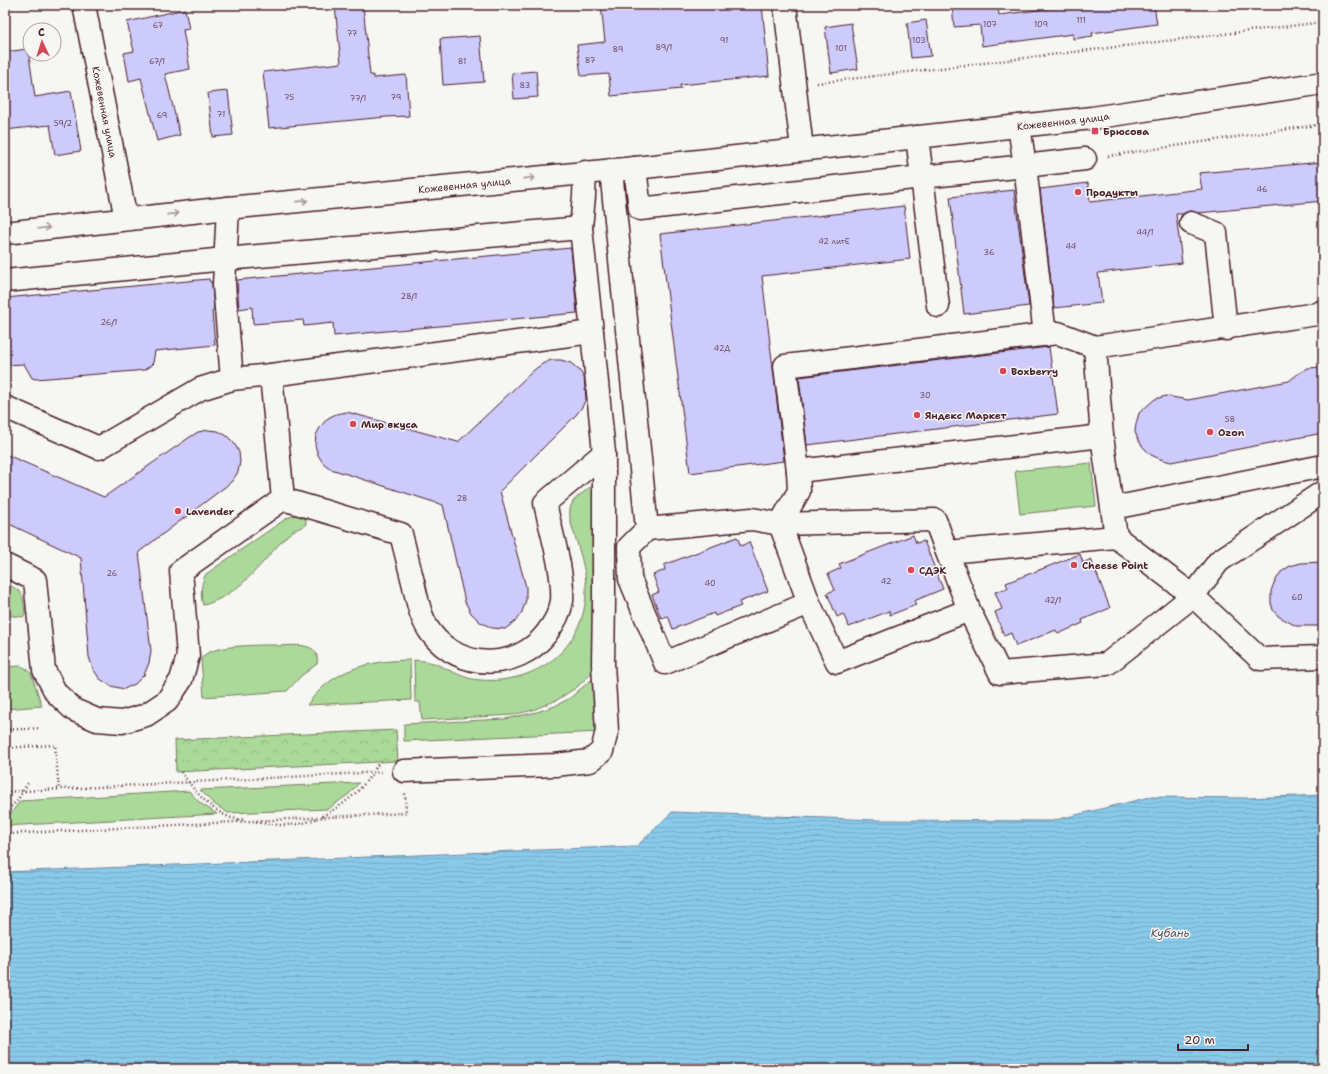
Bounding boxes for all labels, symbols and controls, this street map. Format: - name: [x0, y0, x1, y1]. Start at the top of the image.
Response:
- house number: 111: [1076, 15, 1086, 26]
- house number: 107: [983, 19, 997, 30]
- house number: 109: [1034, 19, 1048, 30]
- house number: 67: [153, 20, 164, 31]
- north arrow: [22, 22, 62, 62]
- text: С: [37, 25, 45, 40]
- house number: 77: [347, 28, 358, 39]
- house number: 91: [720, 35, 728, 46]
- house number: 103: [912, 35, 926, 46]
- house number: 89/1: [656, 42, 672, 53]
- house number: 101: [835, 43, 847, 54]
- house number: 89: [613, 44, 623, 55]
- house number: 87: [585, 55, 596, 66]
- house number: 67/1: [149, 56, 165, 67]
- house number: 81: [458, 56, 466, 67]
- street label: Кожевенная улица: [89, 65, 120, 160]
- house number: 83: [520, 80, 530, 91]
- house number: 75: [284, 92, 294, 103]
- house number: 79: [391, 92, 401, 103]
- house number: 77/1: [350, 93, 366, 104]
- house number: 71: [217, 109, 225, 120]
- street label: Кожевенная улица: [1016, 109, 1111, 133]
- house number: 69: [157, 110, 167, 121]
- house number: 59/2: [54, 118, 73, 129]
- place label: Брюсова: [1103, 125, 1149, 138]
- marker: Брюсова: [1090, 126, 1100, 136]
- street label: Кожевенная улица: [418, 174, 512, 196]
- one-way arrow: [522, 174, 535, 182]
- house number: 46: [1256, 184, 1268, 195]
- place label: Продукты: [1086, 186, 1138, 199]
- marker: Продукты: [1073, 187, 1083, 197]
- one-way arrow: [295, 197, 308, 204]
- one-way arrow: [166, 210, 179, 217]
- one-way arrow: [37, 224, 50, 232]
- house number: 44/1: [1136, 227, 1154, 238]
- house number: 42 литЕ: [818, 236, 850, 247]
- house number: 44: [1066, 241, 1077, 252]
- house number: 36: [984, 247, 995, 258]
- house number: 28/1: [401, 291, 417, 302]
- house number: 26/1: [101, 317, 117, 328]
- house number: 42Д: [714, 343, 730, 354]
- place label: Boxberry: [1011, 365, 1058, 378]
- marker: Boxberry: [998, 366, 1008, 376]
- house number: 30: [919, 390, 931, 401]
- place label: Яндекс Маркет: [925, 409, 1007, 422]
- marker: Яндекс Маркет: [912, 410, 922, 420]
- house number: 58: [1225, 414, 1235, 425]
- place label: Мир вкуса: [361, 418, 418, 431]
- marker: Мир вкуса: [348, 419, 358, 429]
- place label: Ozon: [1218, 426, 1245, 439]
- marker: Ozon: [1205, 427, 1215, 437]
- house number: 28: [457, 493, 467, 504]
- place label: Lavender: [186, 505, 235, 518]
- marker: Lavender: [173, 506, 183, 516]
- place label: Cheese Point: [1082, 559, 1148, 572]
- marker: Cheese Point: [1069, 560, 1079, 570]
- place label: СДЭК: [919, 564, 946, 577]
- marker: СДЭК: [906, 565, 916, 575]
- house number: 26: [107, 568, 118, 579]
- house number: 42: [881, 576, 892, 587]
- house number: 40: [704, 578, 716, 589]
- house number: 60: [1292, 592, 1303, 603]
- house number: 42/1: [1045, 595, 1061, 606]
- water label: Кубань: [1151, 926, 1190, 941]
- scale bar: [1178, 1026, 1248, 1052]
- text: 20 m: [1184, 1032, 1215, 1048]

